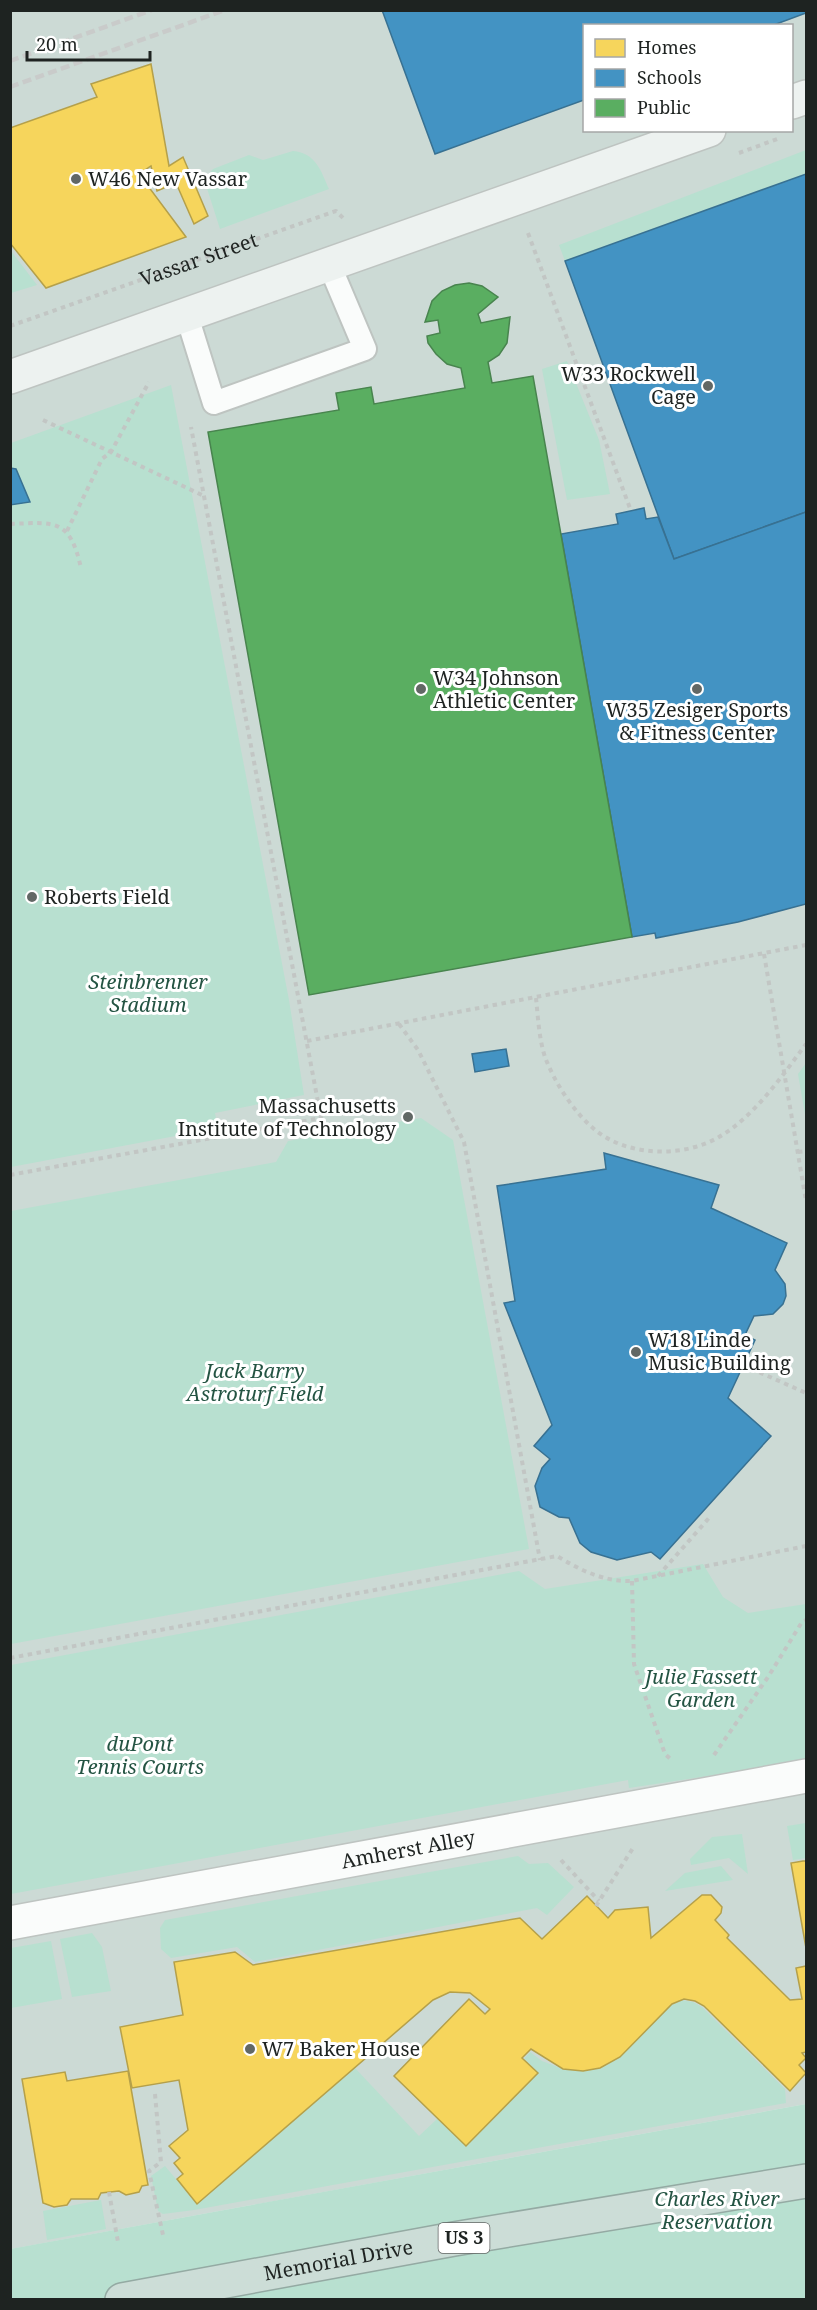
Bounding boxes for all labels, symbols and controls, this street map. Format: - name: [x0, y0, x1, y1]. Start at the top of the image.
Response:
- scale bar: [27, 24, 150, 62]
- legend: [583, 24, 793, 132]
- text: 20 m: [36, 32, 78, 56]
- text: Homes: [637, 35, 696, 59]
- text: Schools: [637, 65, 702, 89]
- text: Public: [637, 95, 691, 119]
- place label: W46 New Vassar: [88, 165, 248, 192]
- marker: W46 New Vassar: [69, 172, 83, 186]
- street label: Vassar Street: [136, 226, 261, 292]
- place label: W33 Rockwell Cage: [561, 360, 696, 410]
- marker: W33 Rockwell Cage: [701, 379, 715, 393]
- place label: W34 Johnson Athletic Center: [433, 664, 576, 714]
- marker: W34 Johnson Athletic Center: [414, 682, 428, 696]
- marker: W35 Zesiger Sports & Fitness Center: [690, 682, 704, 696]
- place label: W35 Zesiger Sports & Fitness Center: [606, 696, 788, 746]
- place label: Roberts Field: [44, 883, 170, 910]
- marker: Roberts Field: [25, 890, 39, 904]
- park label: Steinbrenner Stadium: [88, 968, 208, 1018]
- place label: Massachusetts Institute of Technology: [178, 1092, 397, 1142]
- marker: Massachusetts Institute of Technology: [401, 1110, 415, 1124]
- place label: W18 Linde Music Building: [648, 1326, 791, 1376]
- marker: W18 Linde Music Building: [629, 1345, 643, 1359]
- park label: Jack Barry Astroturf Field: [185, 1357, 324, 1407]
- park label: Julie Fassett Garden: [641, 1663, 758, 1713]
- park label: duPont Tennis Courts: [76, 1730, 204, 1780]
- street label: Amherst Alley: [339, 1823, 478, 1875]
- place label: W7 Baker House: [262, 2035, 420, 2062]
- marker: W7 Baker House: [243, 2042, 257, 2056]
- park label: Charles River Reservation: [654, 2185, 780, 2235]
- road number: US 3: [438, 2223, 490, 2253]
- street label: Memorial Drive: [262, 2233, 415, 2287]

